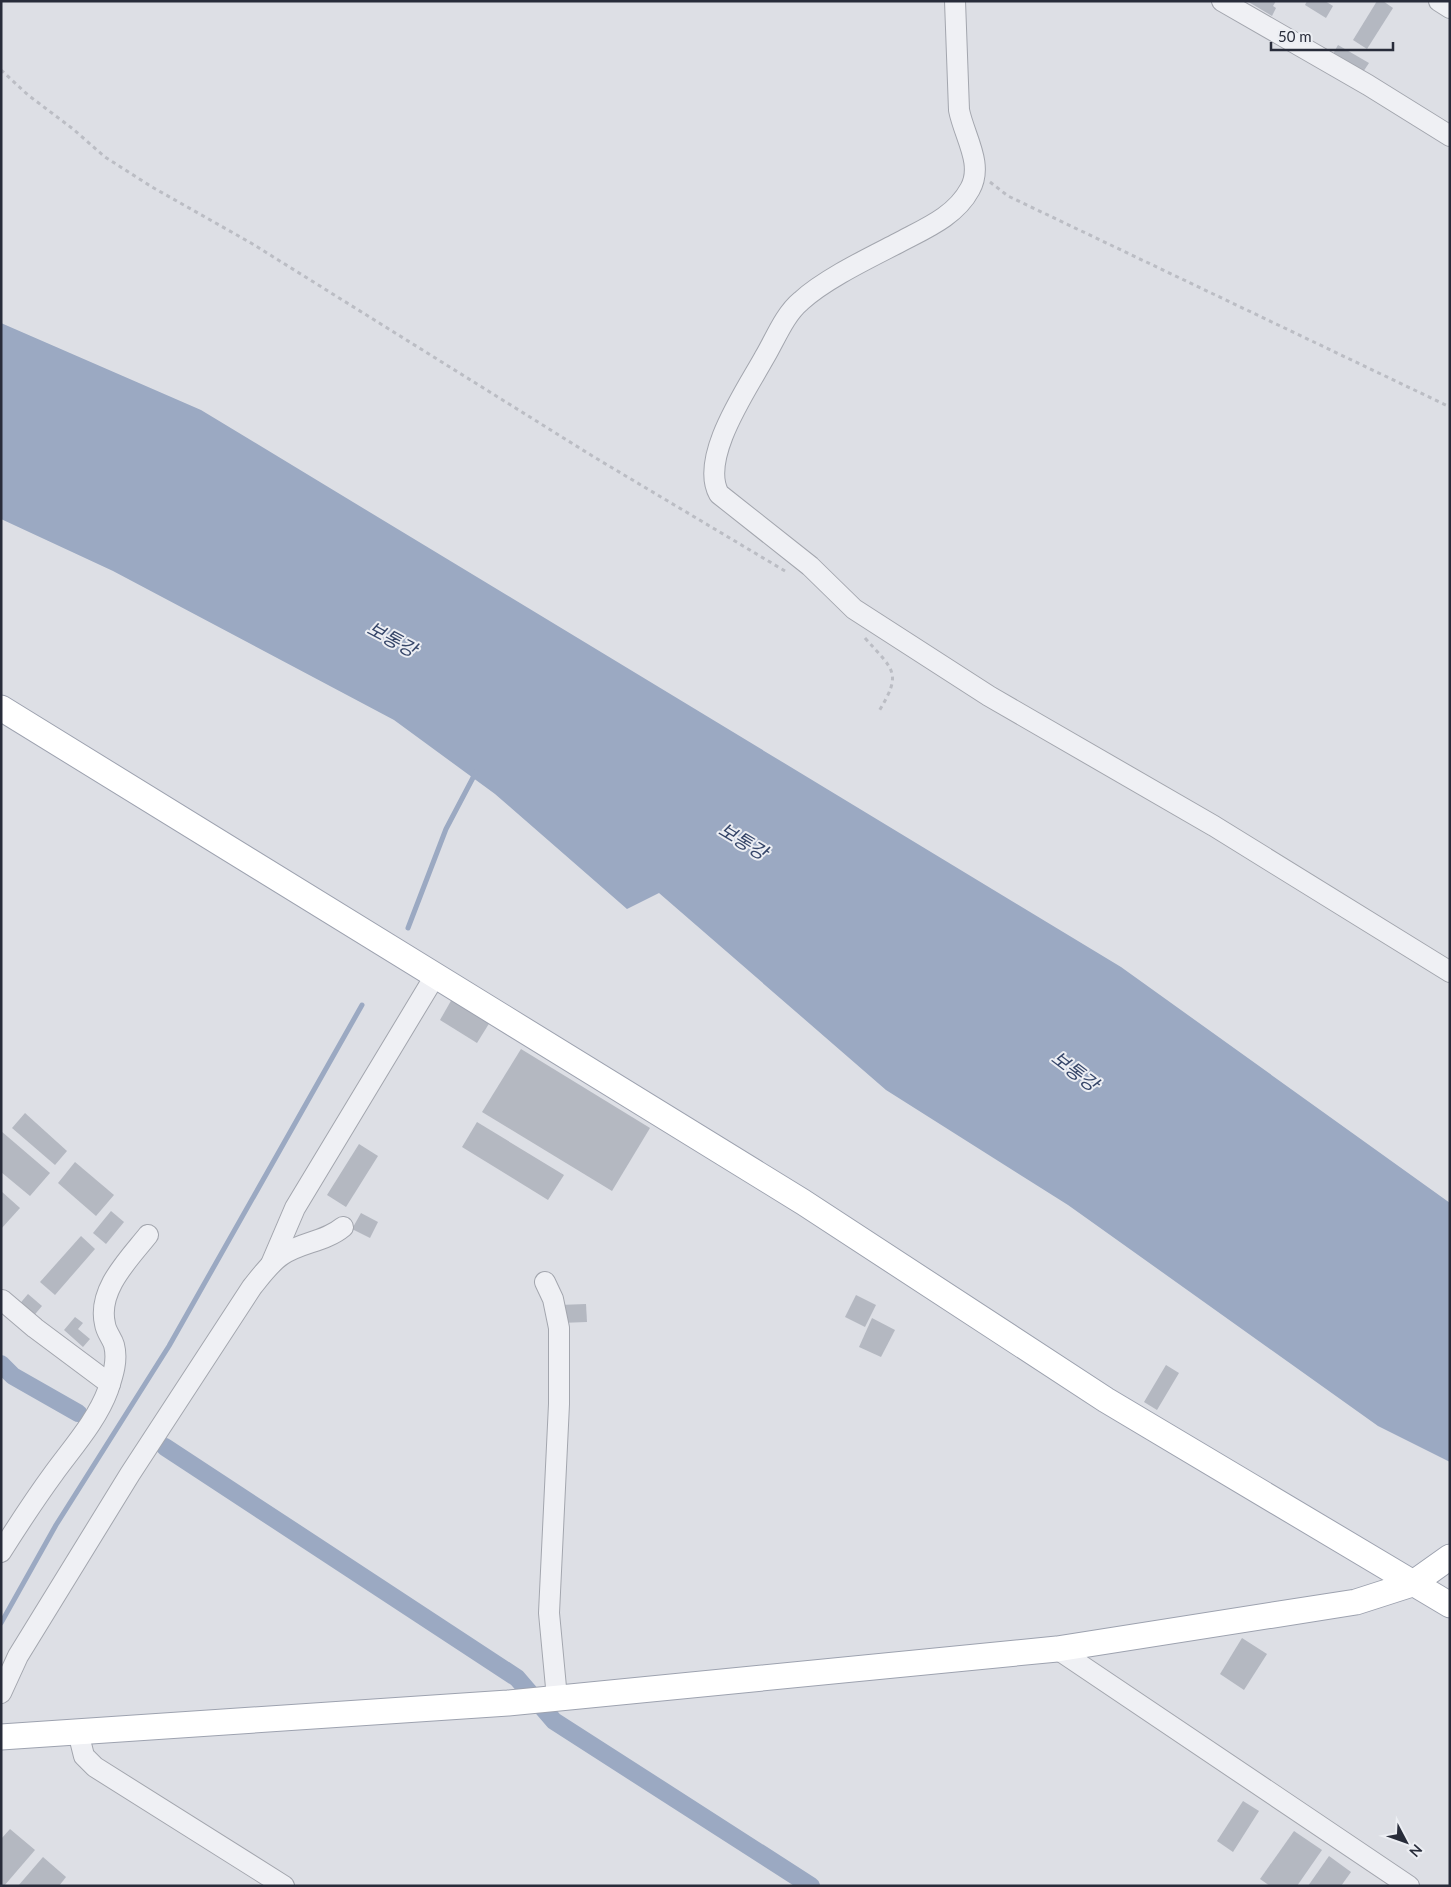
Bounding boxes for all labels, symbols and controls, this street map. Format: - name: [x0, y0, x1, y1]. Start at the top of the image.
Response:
- scale bar: [1271, 20, 1394, 52]
- text: 50 m: [1278, 27, 1312, 45]
- water label: 보통강: [364, 616, 423, 662]
- water label: 보통강: [715, 817, 774, 865]
- water label: 보통강: [1047, 1046, 1105, 1097]
- north arrow: [1381, 1817, 1431, 1867]
- text: N: [1406, 1841, 1426, 1861]

